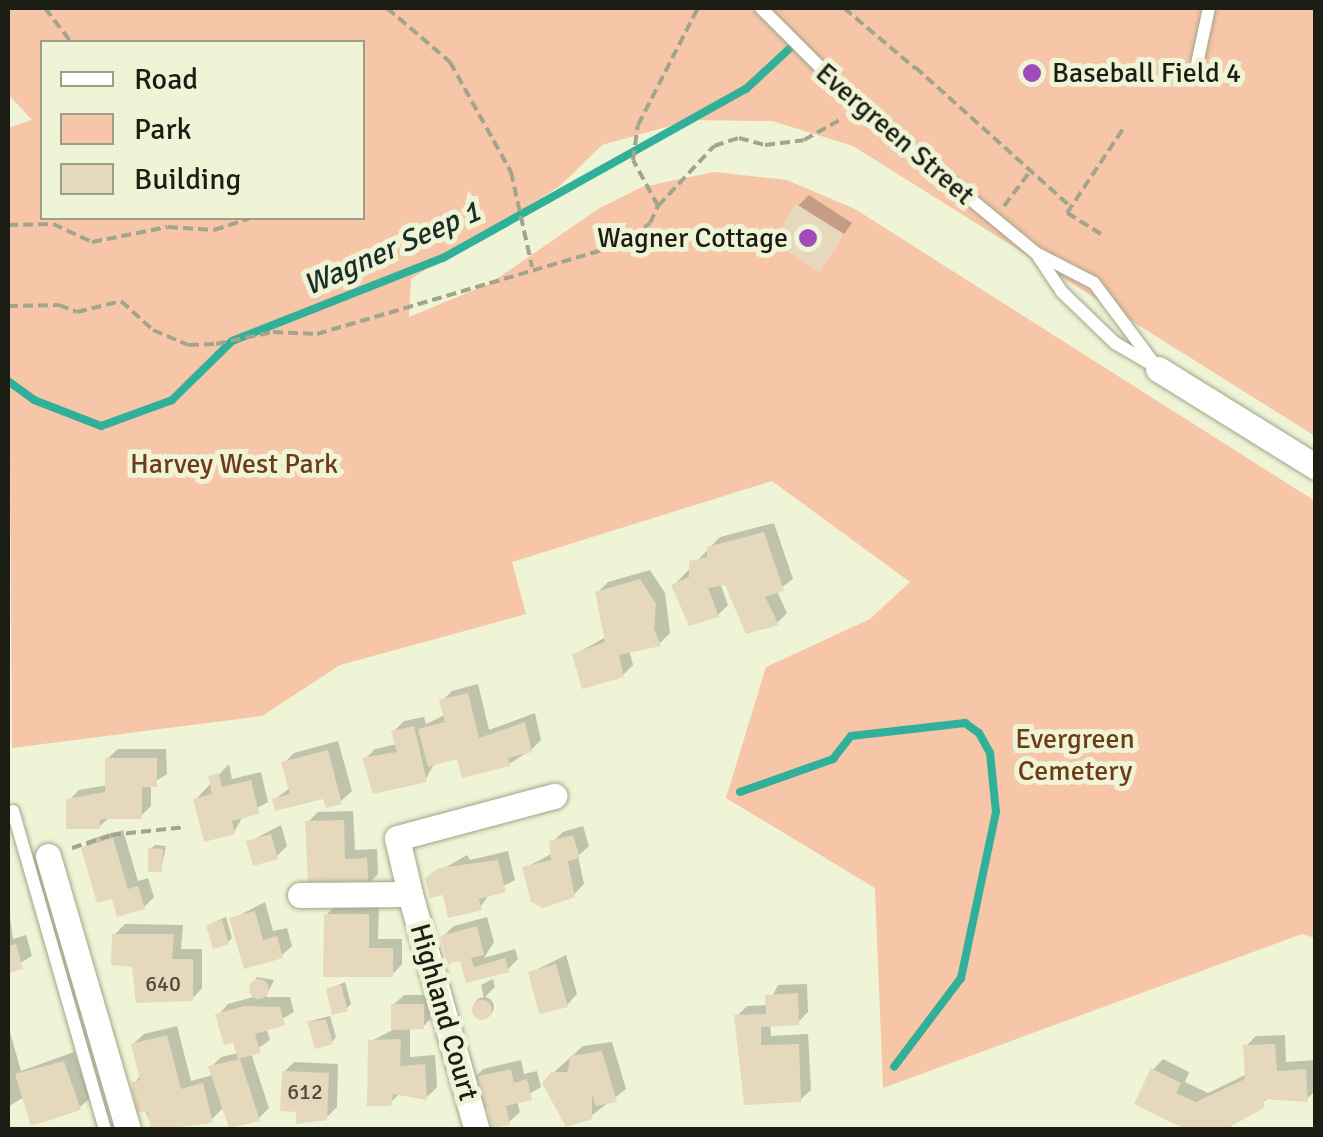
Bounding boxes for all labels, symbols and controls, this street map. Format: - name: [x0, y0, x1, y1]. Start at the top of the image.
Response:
- legend: [40, 40, 365, 220]
- street label: Evergreen Street: [809, 56, 981, 212]
- place label: Baseball Field 4: [1052, 56, 1241, 90]
- text: Road: [134, 61, 198, 98]
- marker: Baseball Field 4: [1021, 62, 1043, 84]
- text: Park: [134, 111, 192, 148]
- text: Building: [134, 161, 241, 198]
- water label: Wagner Seep 1: [298, 194, 486, 304]
- place label: Wagner Cottage: [597, 221, 788, 255]
- marker: Wagner Cottage: [797, 227, 819, 249]
- park label: Harvey West Park: [130, 447, 338, 481]
- park label: Evergreen Cemetery: [1015, 722, 1135, 788]
- street label: Highland Court: [403, 920, 485, 1104]
- house number: 640: [145, 971, 181, 997]
- house number: 612: [287, 1079, 323, 1105]

